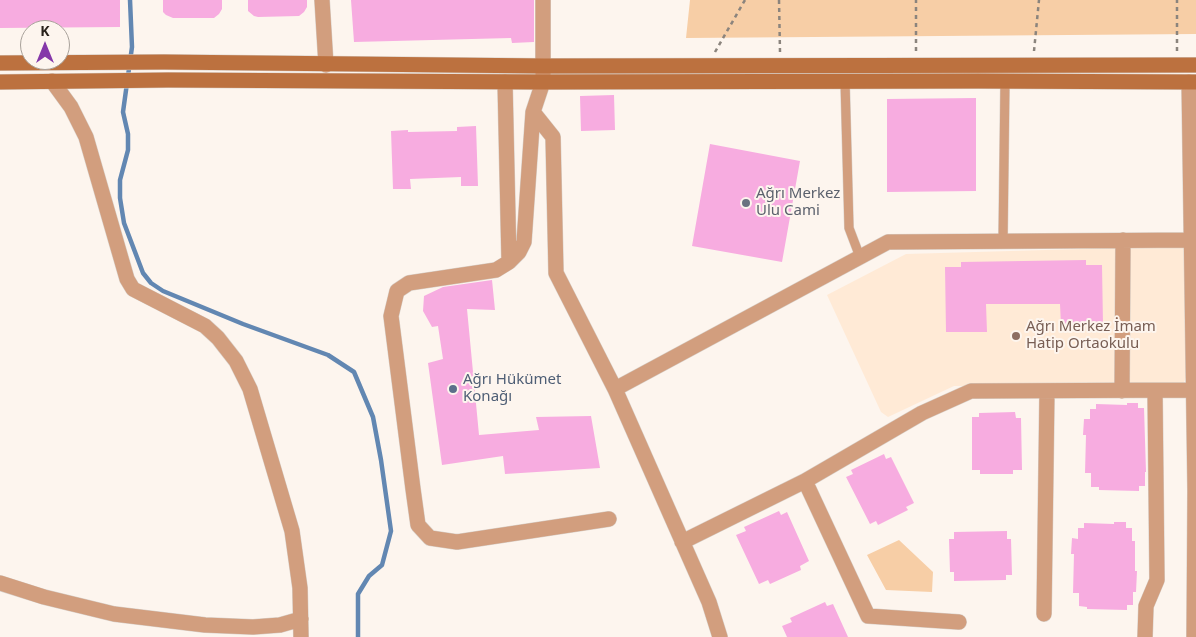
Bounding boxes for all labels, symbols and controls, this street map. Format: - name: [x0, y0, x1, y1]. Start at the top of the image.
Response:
- north arrow: [20, 20, 70, 70]
- text: K: [40, 21, 50, 40]
- place label: Ağrı Merkez Ulu Cami: [756, 185, 840, 220]
- marker: Ağrı Merkez Ulu Cami: [740, 197, 752, 209]
- place label: Ağrı Merkez İmam Hatip Ortaokulu: [1026, 318, 1156, 353]
- marker: Ağrı Merkez İmam Hatip Ortaokulu: [1010, 330, 1022, 342]
- place label: Ağrı Hükümet Konağı: [463, 371, 561, 406]
- marker: Ağrı Hükümet Konağı: [447, 383, 459, 395]

